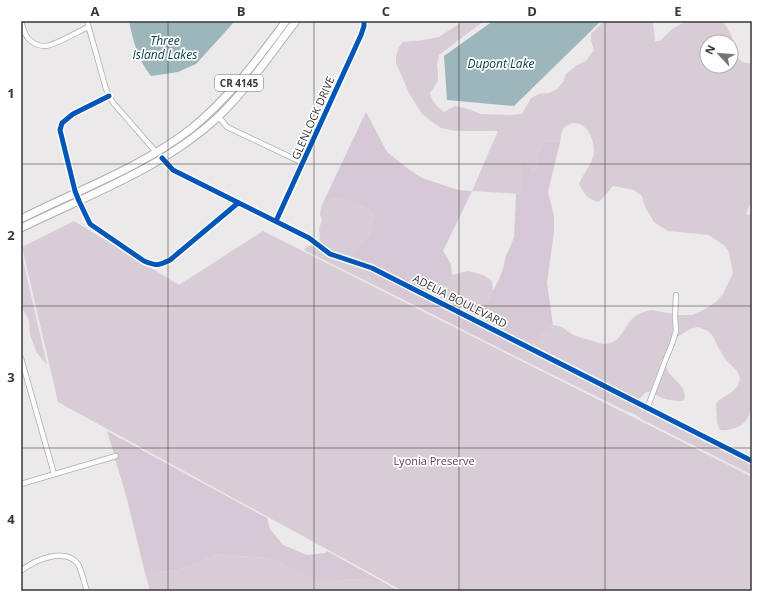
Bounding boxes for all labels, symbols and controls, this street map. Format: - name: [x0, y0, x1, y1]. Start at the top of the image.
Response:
- text: A: [91, 2, 100, 20]
- text: B: [237, 2, 246, 20]
- text: C: [382, 2, 390, 20]
- text: D: [527, 2, 537, 20]
- text: E: [674, 2, 682, 20]
- water label: Three Island Lakes: [133, 32, 197, 63]
- north arrow: [699, 34, 739, 74]
- text: N: [701, 42, 718, 57]
- water label: Dupont Lake: [468, 55, 535, 72]
- street label: GLENLOCK DRIVE: [287, 74, 338, 162]
- road number: CR 4145: [215, 75, 263, 91]
- text: 1: [7, 84, 15, 102]
- text: 2: [7, 226, 15, 244]
- street label: ADELIA BOULEVARD: [411, 270, 510, 331]
- text: 3: [7, 368, 15, 386]
- park label: Lyonia Preserve: [393, 453, 475, 468]
- text: 4: [7, 510, 15, 528]

